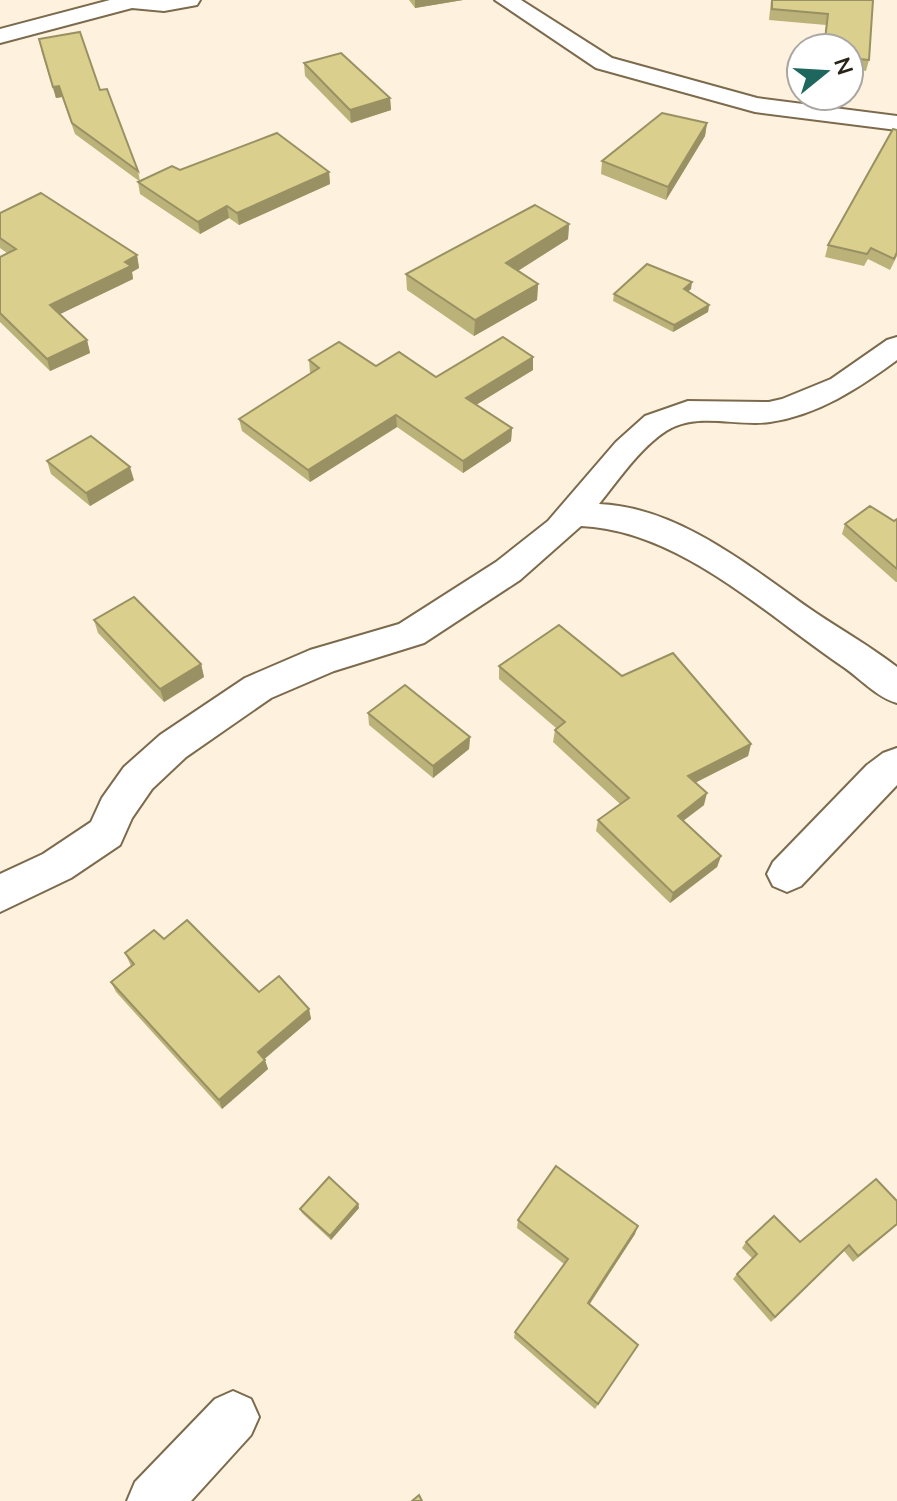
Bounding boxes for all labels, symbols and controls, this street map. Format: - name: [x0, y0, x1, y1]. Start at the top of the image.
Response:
- north arrow: [785, 32, 865, 112]
- text: N: [828, 54, 860, 78]

